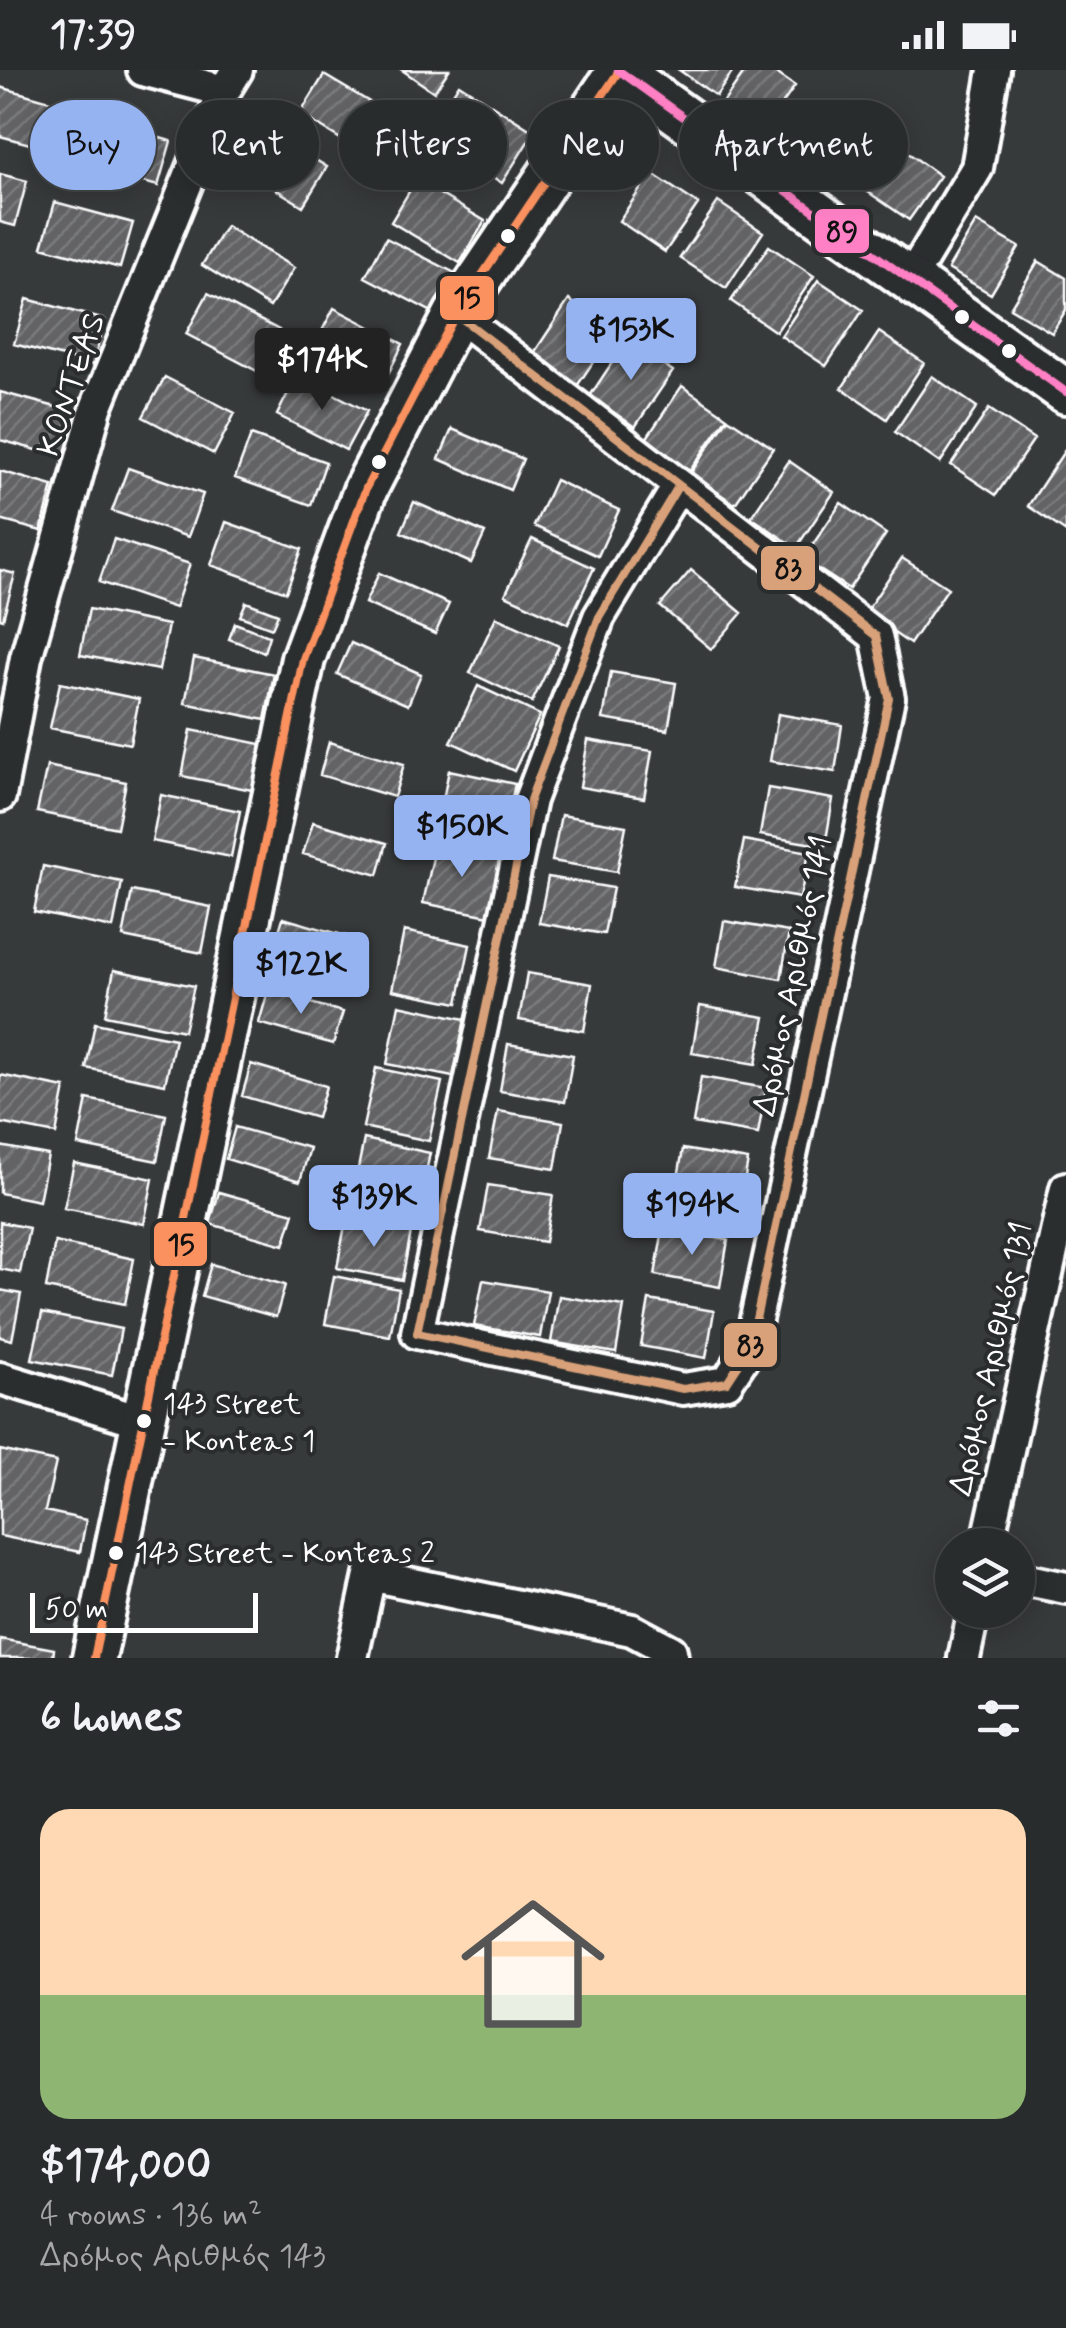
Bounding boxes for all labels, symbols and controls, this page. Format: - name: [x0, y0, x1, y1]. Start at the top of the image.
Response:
- text: 17:39: [50, 11, 136, 60]
- chip: Buy: [30, 100, 156, 190]
- chip: Rent: [176, 100, 319, 190]
- chip: Filters: [339, 100, 507, 190]
- chip: New: [527, 100, 659, 190]
- chip: Apartment: [679, 100, 908, 190]
- line badge: 89: [813, 207, 871, 255]
- text: 89: [826, 215, 858, 252]
- unlabelled marker: [498, 226, 518, 246]
- line badge: 15: [438, 274, 496, 322]
- text: 15: [453, 281, 481, 318]
- pin: $153K: [561, 298, 701, 383]
- unlabelled marker: [952, 307, 972, 327]
- street label: KONTEAS: [28, 308, 116, 462]
- text: $153K: [588, 309, 674, 351]
- pin: $174K: [252, 328, 392, 413]
- text: $174K: [277, 339, 367, 381]
- unlabelled marker: [999, 341, 1019, 361]
- unlabelled marker: [369, 452, 389, 472]
- line badge: 83: [759, 544, 817, 592]
- text: 83: [774, 552, 802, 589]
- pin: $150K: [392, 795, 532, 880]
- text: $150K: [416, 806, 508, 848]
- street label: Δρόμος Αριθμός 141: [744, 832, 844, 1120]
- pin: $122K: [231, 932, 371, 1017]
- text: $122K: [255, 943, 347, 985]
- pin: $139K: [304, 1165, 444, 1250]
- pin: $194K: [622, 1173, 762, 1258]
- text: $139K: [331, 1176, 417, 1218]
- text: $194K: [645, 1184, 739, 1226]
- street label: Δρόμος Αριθμός 131: [940, 1218, 1044, 1500]
- line badge: 15: [152, 1220, 209, 1268]
- text: 15: [167, 1228, 195, 1265]
- line badge: 83: [722, 1321, 779, 1369]
- text: 83: [736, 1329, 764, 1366]
- place label: 143 Street - Konteas 1: [163, 1385, 316, 1461]
- marker: 143 Street - Konteas 1: [134, 1411, 154, 1431]
- map controls: [935, 1528, 1035, 1628]
- button: layers: [935, 1528, 1035, 1628]
- place label: 143 Street - Konteas 2: [135, 1534, 435, 1573]
- marker: 143 Street - Konteas 2: [106, 1543, 126, 1563]
- scale bar: [30, 1588, 258, 1632]
- text: 50 m: [45, 1592, 108, 1629]
- text: 6 homes: [40, 1691, 183, 1746]
- icon: filters: [971, 1691, 1026, 1746]
- icon: home: [443, 1874, 623, 2054]
- text: $174,000: [40, 2139, 211, 2194]
- text: 4 rooms · 136 m²: [40, 2194, 262, 2236]
- text: Δρόμος Αριθμός 143: [40, 2236, 326, 2278]

